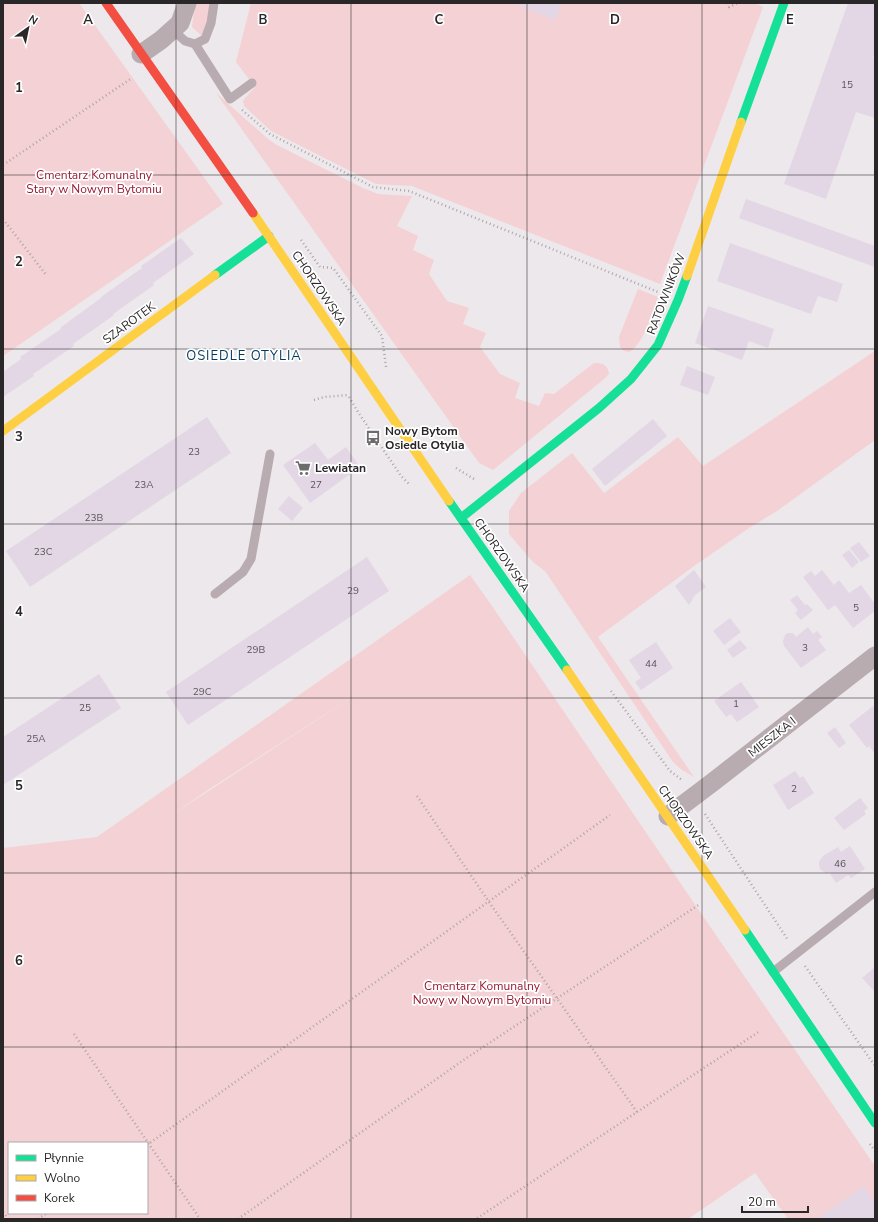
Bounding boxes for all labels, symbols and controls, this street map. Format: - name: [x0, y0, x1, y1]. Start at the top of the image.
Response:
- north arrow: [8, 8, 48, 48]
- text: A: [83, 11, 93, 29]
- text: B: [259, 11, 268, 29]
- text: C: [435, 11, 444, 29]
- text: D: [610, 11, 620, 29]
- text: E: [786, 11, 794, 29]
- text: N: [26, 12, 41, 29]
- house number: 15: [841, 78, 853, 92]
- text: 1: [15, 79, 23, 97]
- park label: Cmentarz Komunalny Stary w Nowym Bytomiu: [26, 167, 162, 197]
- street label: CHORZOWSKA: [288, 248, 350, 329]
- street label: RATOWNIKÓW: [643, 251, 689, 337]
- text: 2: [15, 253, 23, 271]
- street label: SZAROTEK: [99, 298, 159, 348]
- district label: OSIEDLE OTYLIA: [186, 347, 302, 365]
- place label: Nowy Bytom Osiedle Otylia: [385, 423, 464, 453]
- text: 3: [15, 428, 23, 446]
- bus stop icon: Nowy Bytom Osiedle Otylia: [364, 429, 382, 447]
- house number: 23: [188, 445, 200, 459]
- supermarket icon: Lewiatan: [294, 459, 312, 477]
- place label: Lewiatan: [315, 460, 366, 476]
- house number: 23A: [134, 478, 154, 492]
- house number: 27: [310, 478, 322, 492]
- house number: 23B: [85, 511, 104, 525]
- street label: CHORZOWSKA: [471, 515, 534, 595]
- house number: 23C: [34, 545, 53, 559]
- house number: 29: [347, 584, 359, 598]
- house number: 5: [853, 601, 859, 615]
- text: 4: [15, 603, 23, 621]
- house number: 3: [802, 641, 808, 655]
- house number: 29B: [247, 643, 266, 657]
- house number: 44: [645, 657, 657, 671]
- house number: 29C: [193, 685, 212, 699]
- house number: 1: [733, 697, 739, 711]
- house number: 25: [79, 701, 91, 715]
- street label: MIESZKA I: [745, 713, 799, 761]
- house number: 25A: [26, 732, 46, 746]
- text: 5: [15, 777, 23, 795]
- street label: CHORZOWSKA: [655, 782, 718, 862]
- house number: 2: [791, 782, 797, 796]
- house number: 46: [834, 857, 846, 871]
- text: 6: [15, 952, 23, 970]
- park label: Cmentarz Komunalny Nowy w Nowym Bytomiu: [413, 978, 551, 1008]
- legend: [8, 1142, 148, 1214]
- text: Płynnie: [44, 1150, 84, 1166]
- text: Wolno: [44, 1170, 81, 1186]
- scale bar: [742, 1188, 808, 1214]
- text: Korek: [44, 1190, 76, 1206]
- text: 20 m: [748, 1194, 776, 1210]

